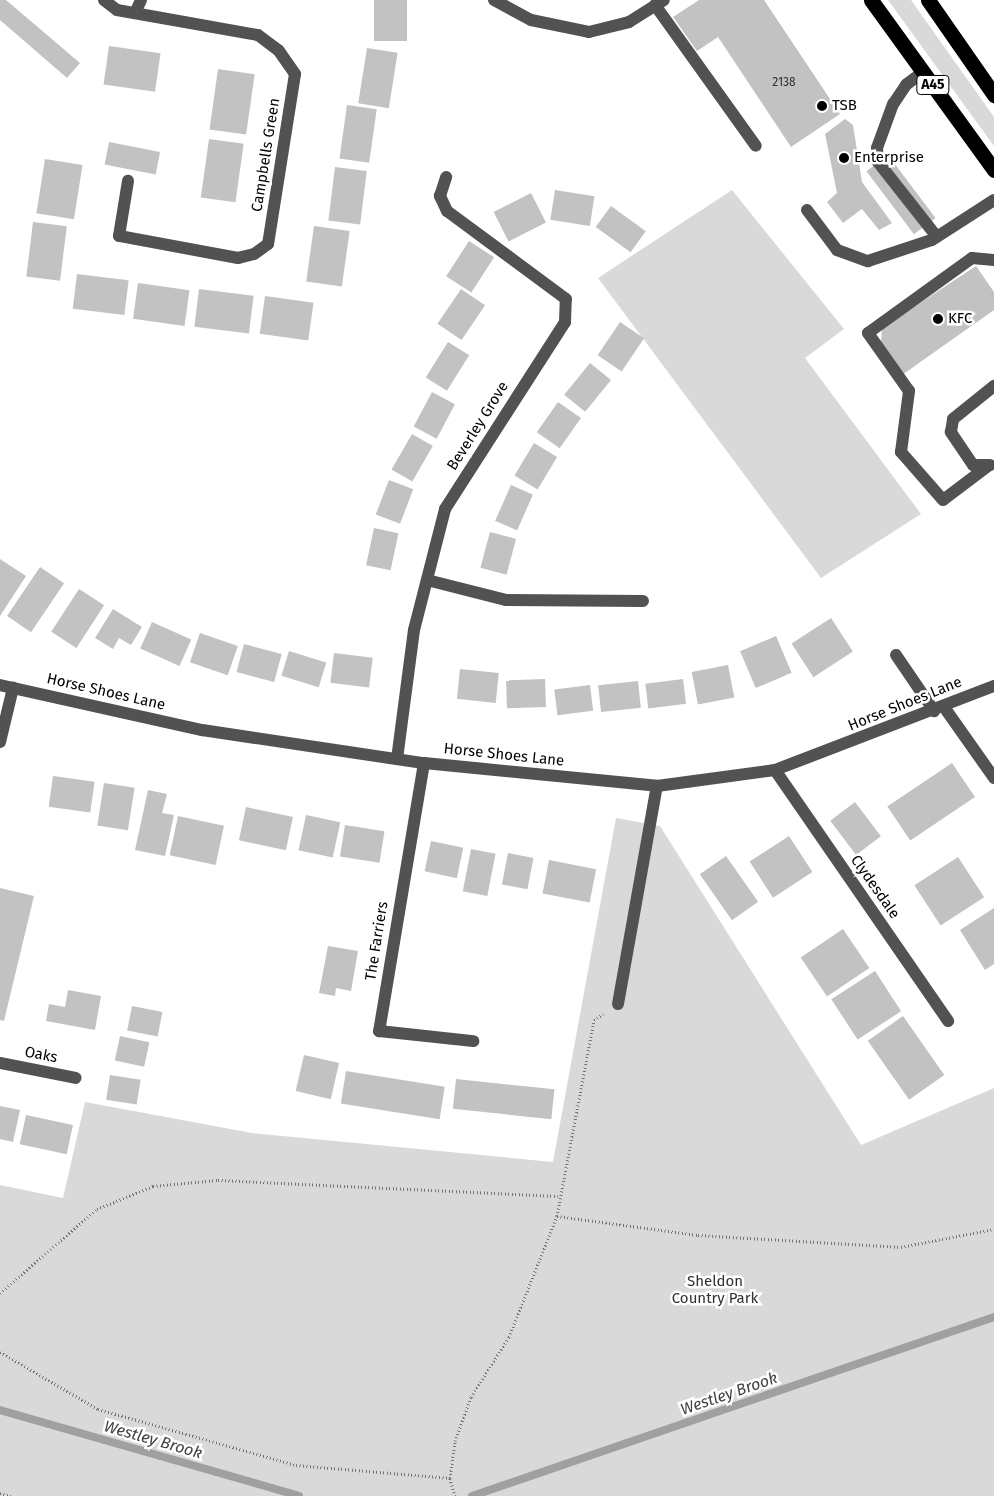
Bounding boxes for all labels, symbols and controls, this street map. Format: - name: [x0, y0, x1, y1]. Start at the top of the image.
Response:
- road number: A45: [916, 74, 950, 96]
- house number: 2138: [772, 76, 796, 90]
- street label: Campbells Green: [248, 97, 284, 213]
- place label: TSB: [832, 97, 857, 115]
- marker: TSB: [816, 100, 828, 112]
- place label: Enterprise: [854, 149, 924, 167]
- marker: Enterprise: [838, 152, 850, 164]
- place label: KFC: [948, 310, 972, 328]
- marker: KFC: [932, 313, 944, 325]
- street label: Beverley Grove: [444, 378, 512, 474]
- street label: Horse Shoes Lane: [45, 670, 167, 714]
- street label: Horse Shoes Lane: [846, 673, 964, 735]
- street label: Horse Shoes Lane: [443, 740, 565, 770]
- street label: Clydesdale: [847, 852, 903, 922]
- street label: The Farriers: [362, 900, 392, 982]
- street label: Oaks: [23, 1043, 59, 1067]
- park label: Sheldon Country Park: [672, 1272, 758, 1307]
- water label: Westley Brook: [678, 1368, 780, 1420]
- water label: Westley Brook: [102, 1417, 204, 1463]

